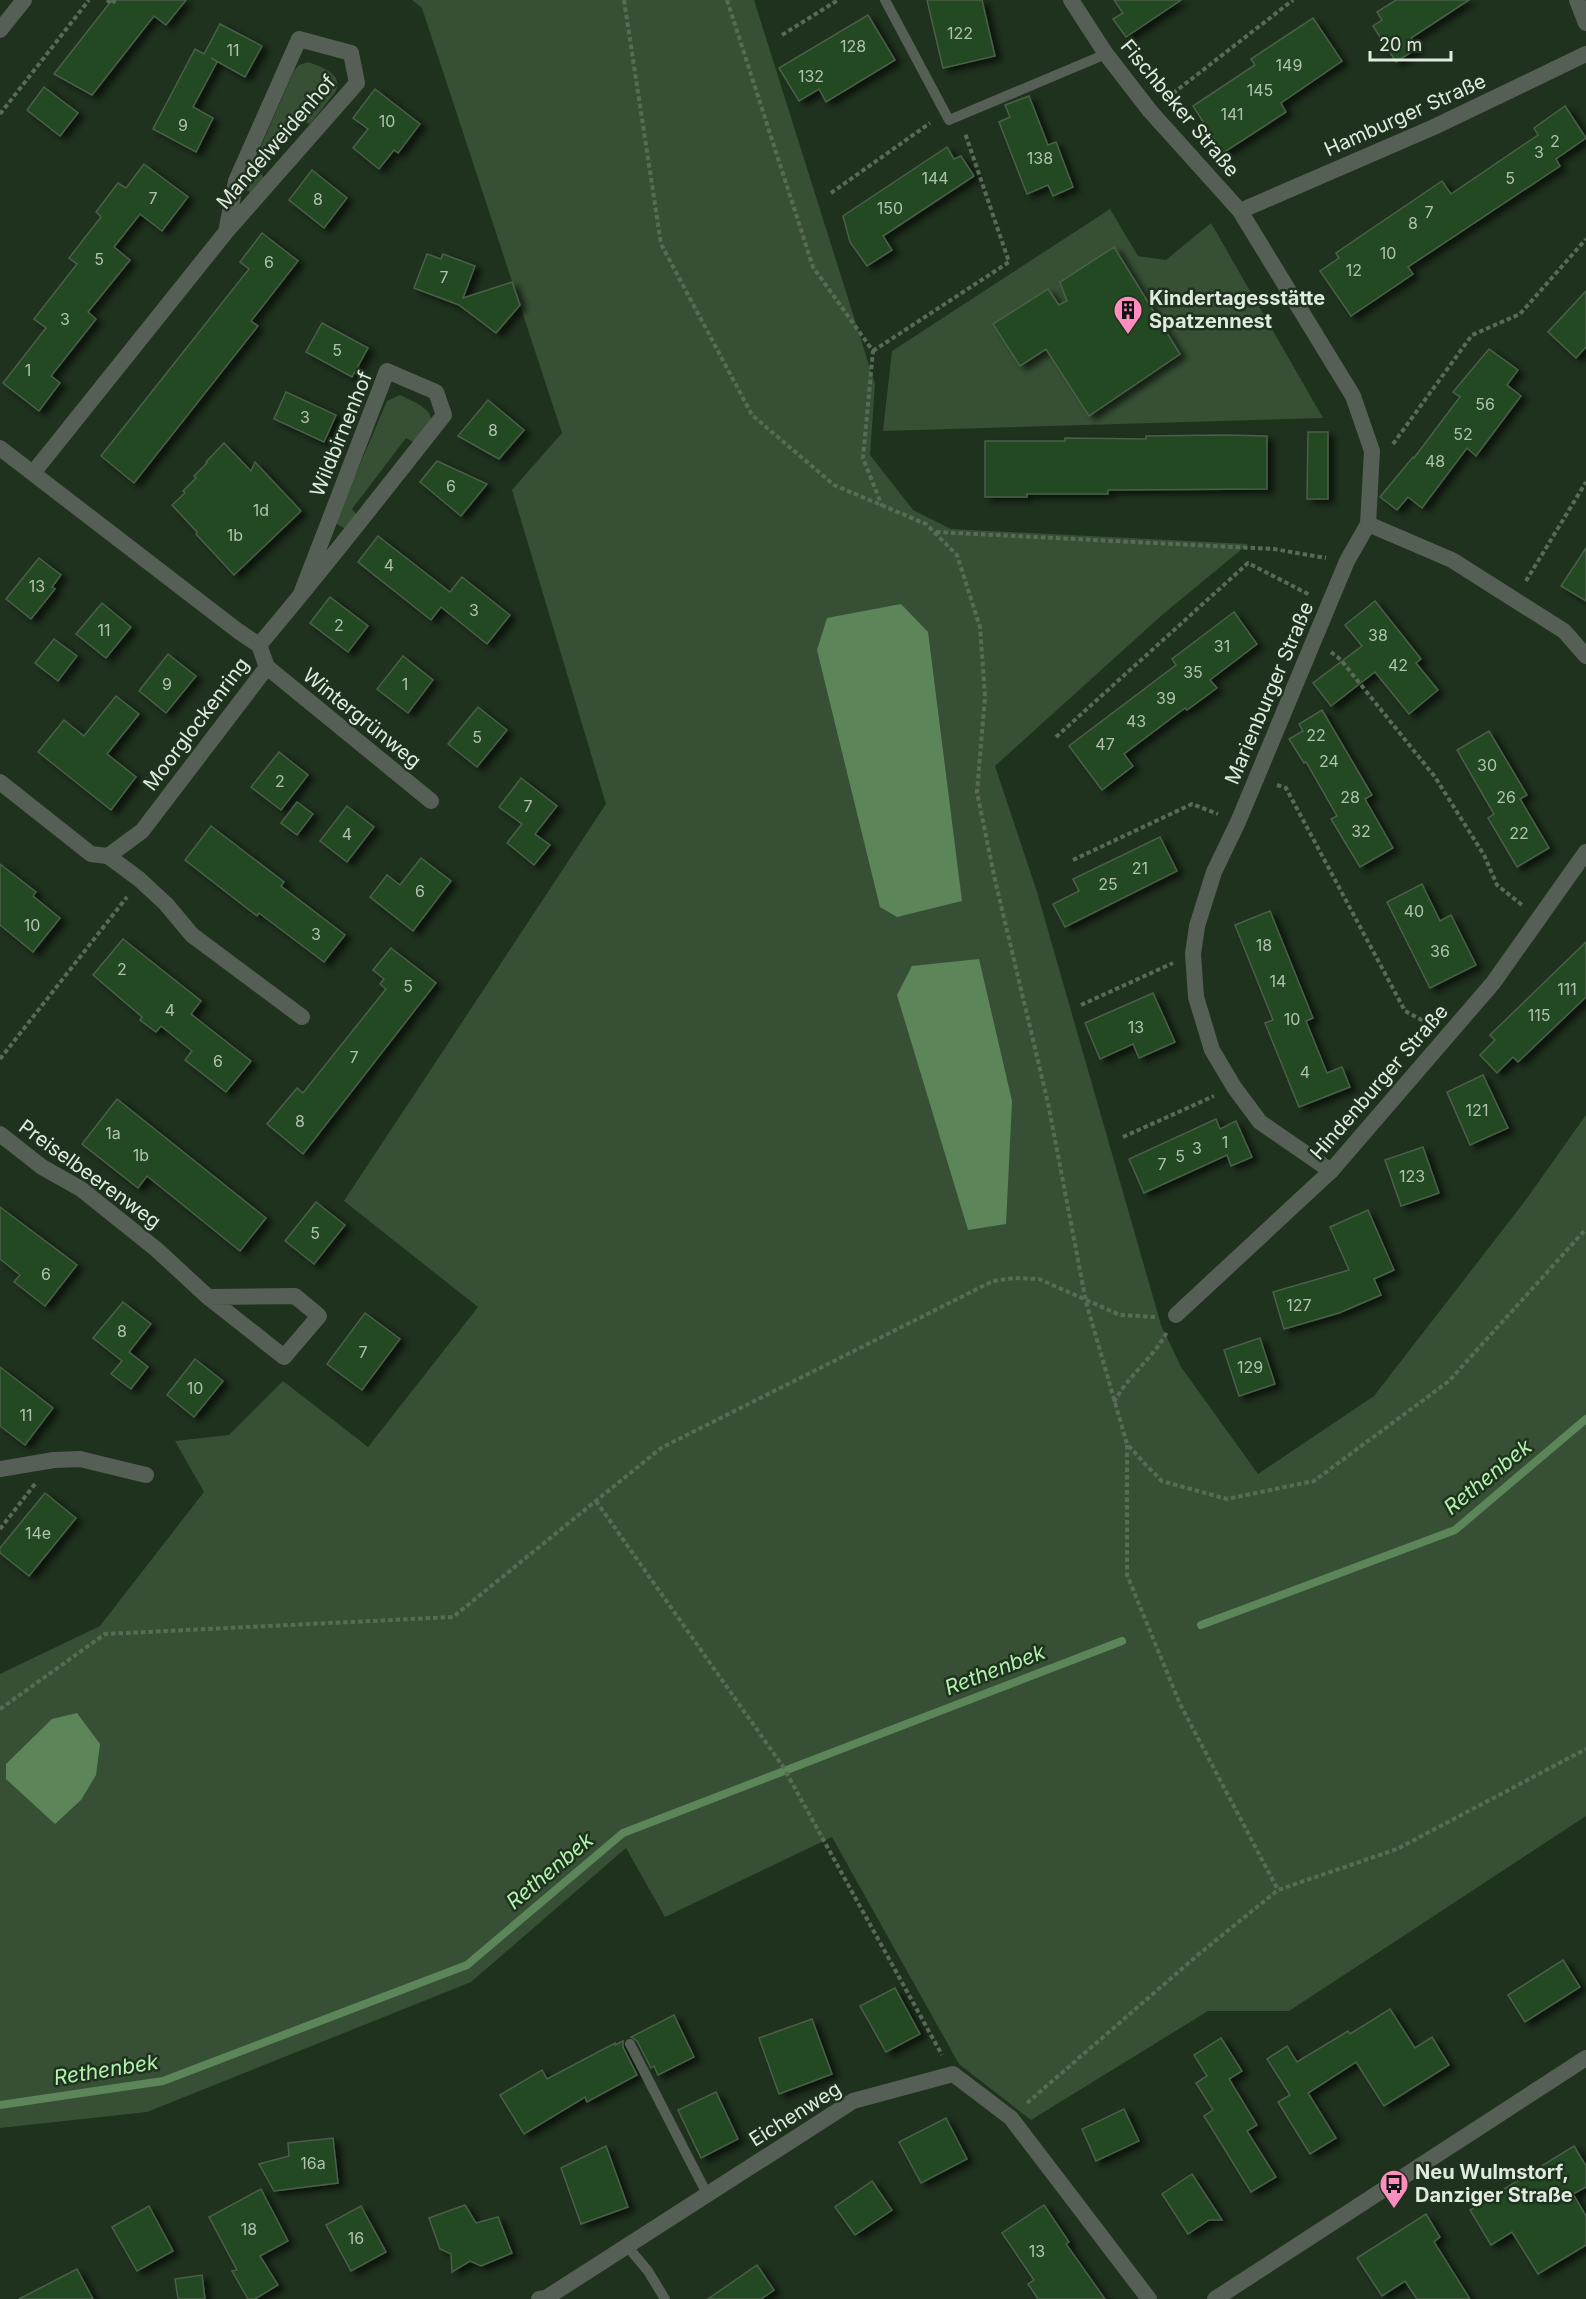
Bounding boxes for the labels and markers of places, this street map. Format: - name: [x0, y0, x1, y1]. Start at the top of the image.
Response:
- place label: Kindertagesstätte Spatzennest: [1149, 286, 1325, 333]
- building icon: Kindertagesstätte Spatzennest: [1112, 294, 1144, 336]
- place label: Neu Wulmstorf, Danziger Straße: [1415, 2160, 1573, 2207]
- bus stop icon: Neu Wulmstorf, Danziger Straße: [1378, 2168, 1410, 2210]

